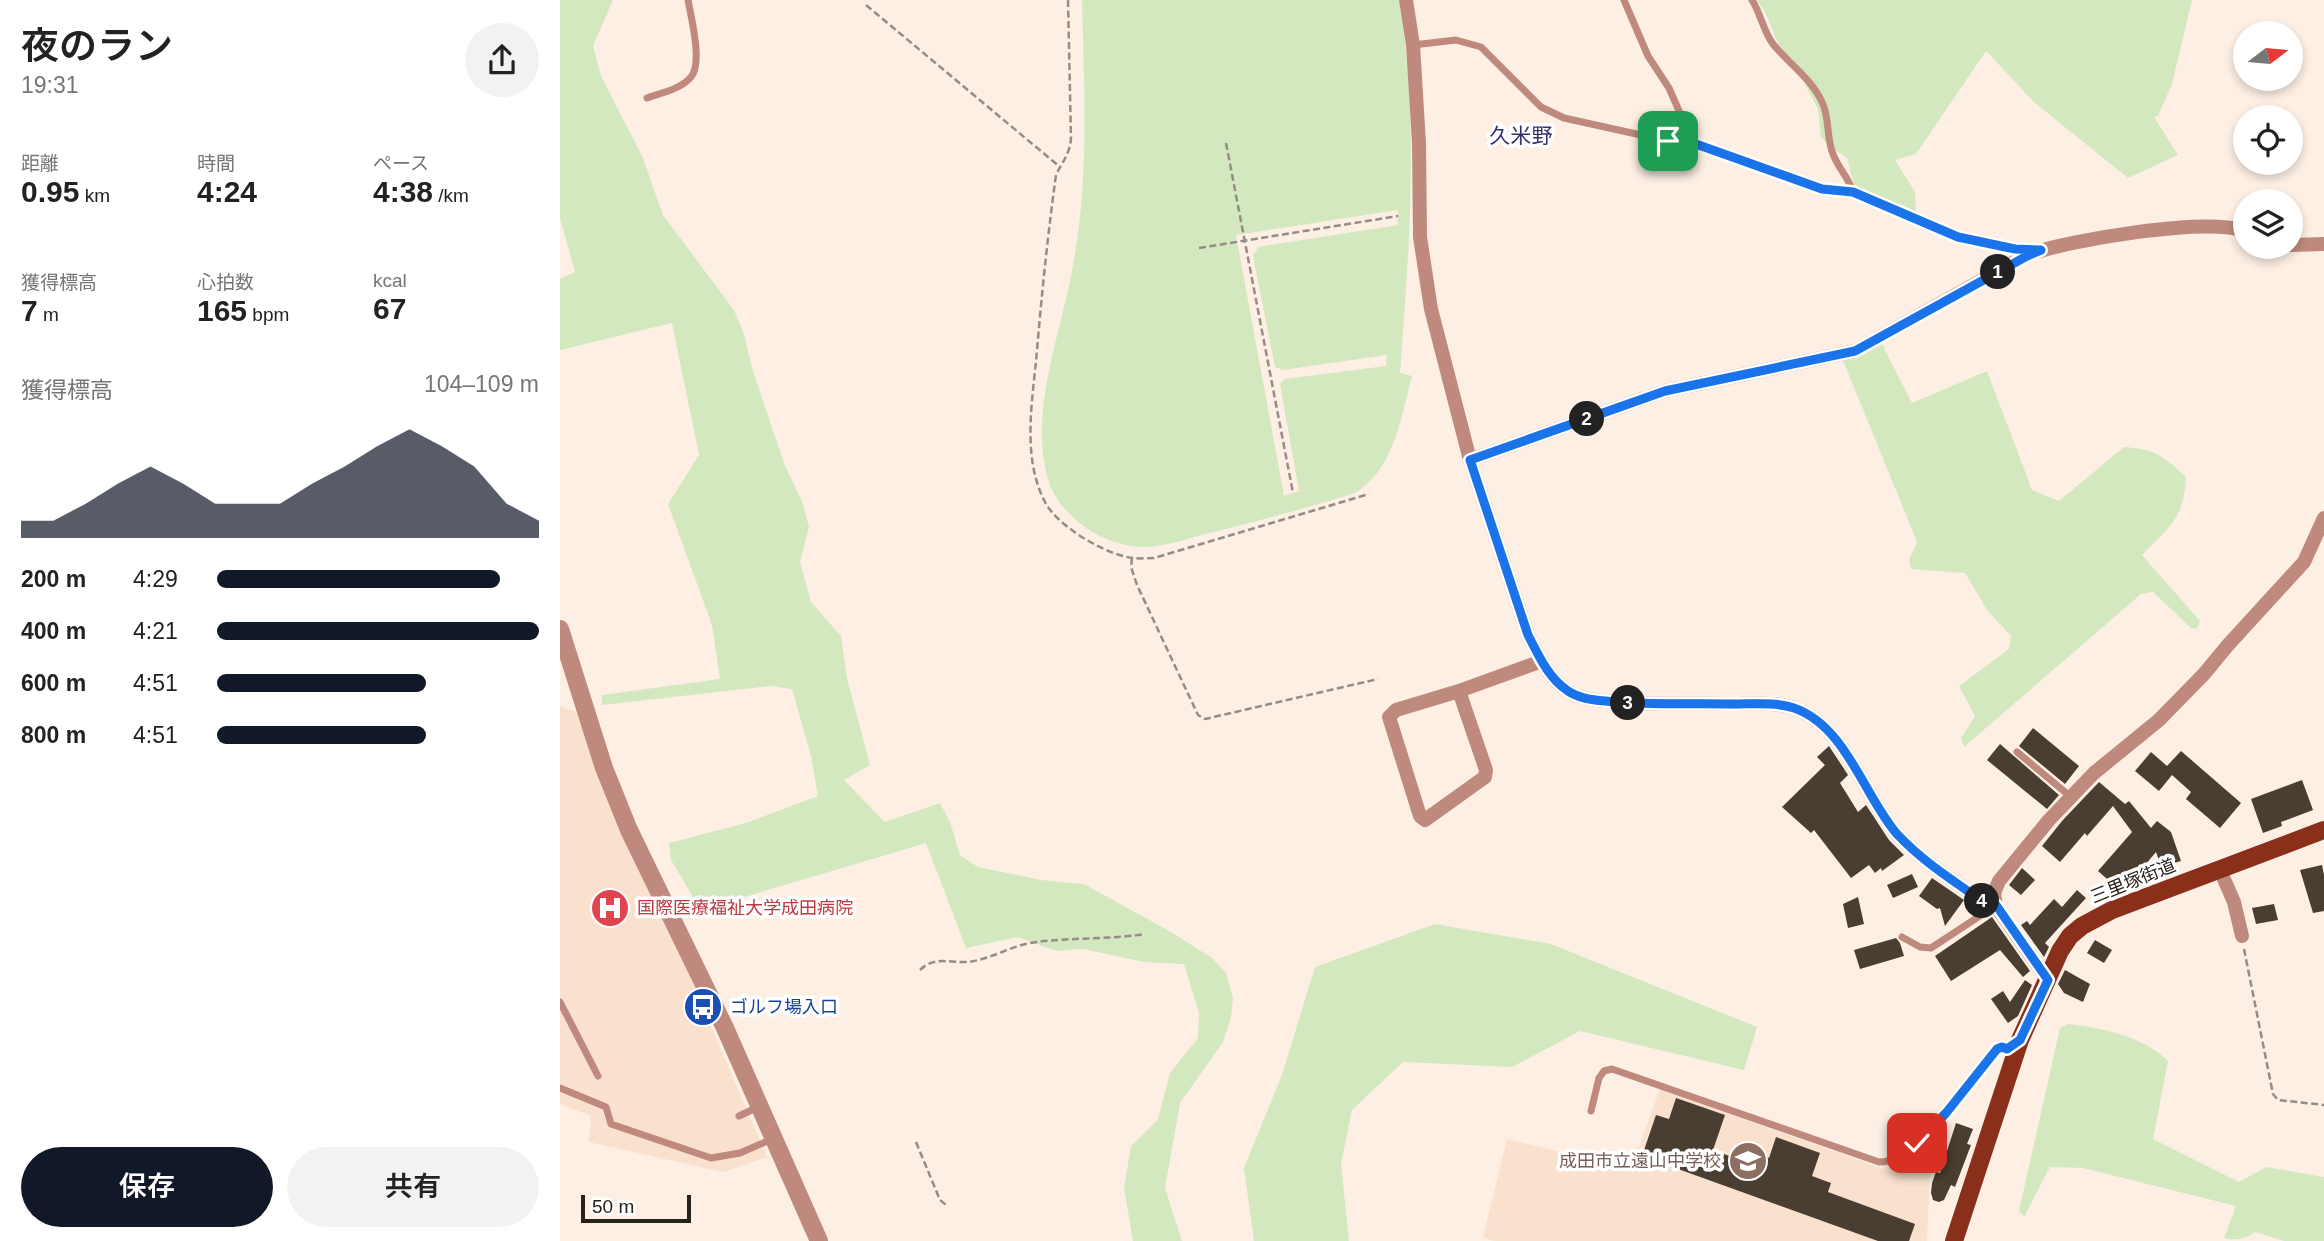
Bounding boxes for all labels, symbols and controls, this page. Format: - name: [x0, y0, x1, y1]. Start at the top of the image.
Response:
- north arrow: [2233, 21, 2303, 91]
- map controls: [2233, 21, 2303, 259]
- button: share: [465, 23, 539, 97]
- text: 夜のラン: [21, 25, 173, 67]
- text: 19:31: [21, 72, 79, 98]
- button: locate: [2233, 105, 2303, 175]
- pin: [1638, 111, 1698, 171]
- icon: arrive: [1649, 122, 1687, 160]
- district label: 久米野: [1490, 124, 1553, 147]
- text: 距離: [21, 153, 59, 174]
- text: 時間: [197, 153, 235, 174]
- text: ペース: [373, 153, 429, 174]
- text: 0.95: [21, 175, 79, 208]
- text: 4:24: [197, 175, 257, 208]
- text: 4:38: [373, 175, 433, 208]
- text: km: [79, 185, 110, 206]
- text: /km: [433, 185, 469, 206]
- button: layers: [2233, 189, 2303, 259]
- pin: 1: [1980, 254, 2016, 290]
- text: 1: [1992, 261, 2003, 282]
- text: kcal: [373, 270, 407, 291]
- text: 獲得標高: [21, 272, 97, 293]
- text: 心拍数: [197, 272, 254, 293]
- text: 67: [373, 292, 406, 325]
- text: 7: [21, 294, 38, 327]
- text: 165: [197, 294, 247, 327]
- text: m: [38, 304, 59, 325]
- text: bpm: [247, 304, 289, 325]
- text: 104–109 m: [424, 371, 539, 397]
- text: 獲得標高: [21, 377, 113, 403]
- pin: 2: [1570, 402, 1604, 436]
- text: 2: [1581, 408, 1592, 429]
- text: 200 m: [21, 566, 86, 592]
- text: 4:29: [133, 566, 178, 592]
- text: 400 m: [21, 618, 86, 644]
- text: 4:21: [133, 618, 178, 644]
- text: 600 m: [21, 670, 86, 696]
- text: 4:51: [133, 670, 178, 696]
- pin: 3: [1610, 686, 1646, 720]
- text: 3: [1622, 692, 1633, 713]
- text: 800 m: [21, 722, 86, 748]
- text: 4:51: [133, 722, 178, 748]
- street label: 三里塚街道: [2088, 855, 2178, 907]
- pin: 4: [1964, 884, 2000, 918]
- hospital icon: 国際医療福祉大学成田病院: [589, 887, 631, 929]
- text: 4: [1976, 890, 1987, 911]
- place label: 国際医療福祉大学成田病院: [637, 898, 853, 918]
- bus stop icon: ゴルフ場入口: [682, 986, 724, 1028]
- place label: ゴルフ場入口: [730, 997, 838, 1017]
- pin: [1887, 1113, 1947, 1173]
- icon: check: [1898, 1124, 1936, 1162]
- school or university icon: 成田市立遠山中学校: [1727, 1140, 1769, 1182]
- button: 保存: [21, 1147, 273, 1227]
- button: 共有: [287, 1147, 539, 1227]
- place label: 成田市立遠山中学校: [1559, 1151, 1721, 1171]
- scale bar: [581, 1192, 691, 1224]
- text: 50 m: [592, 1196, 634, 1217]

